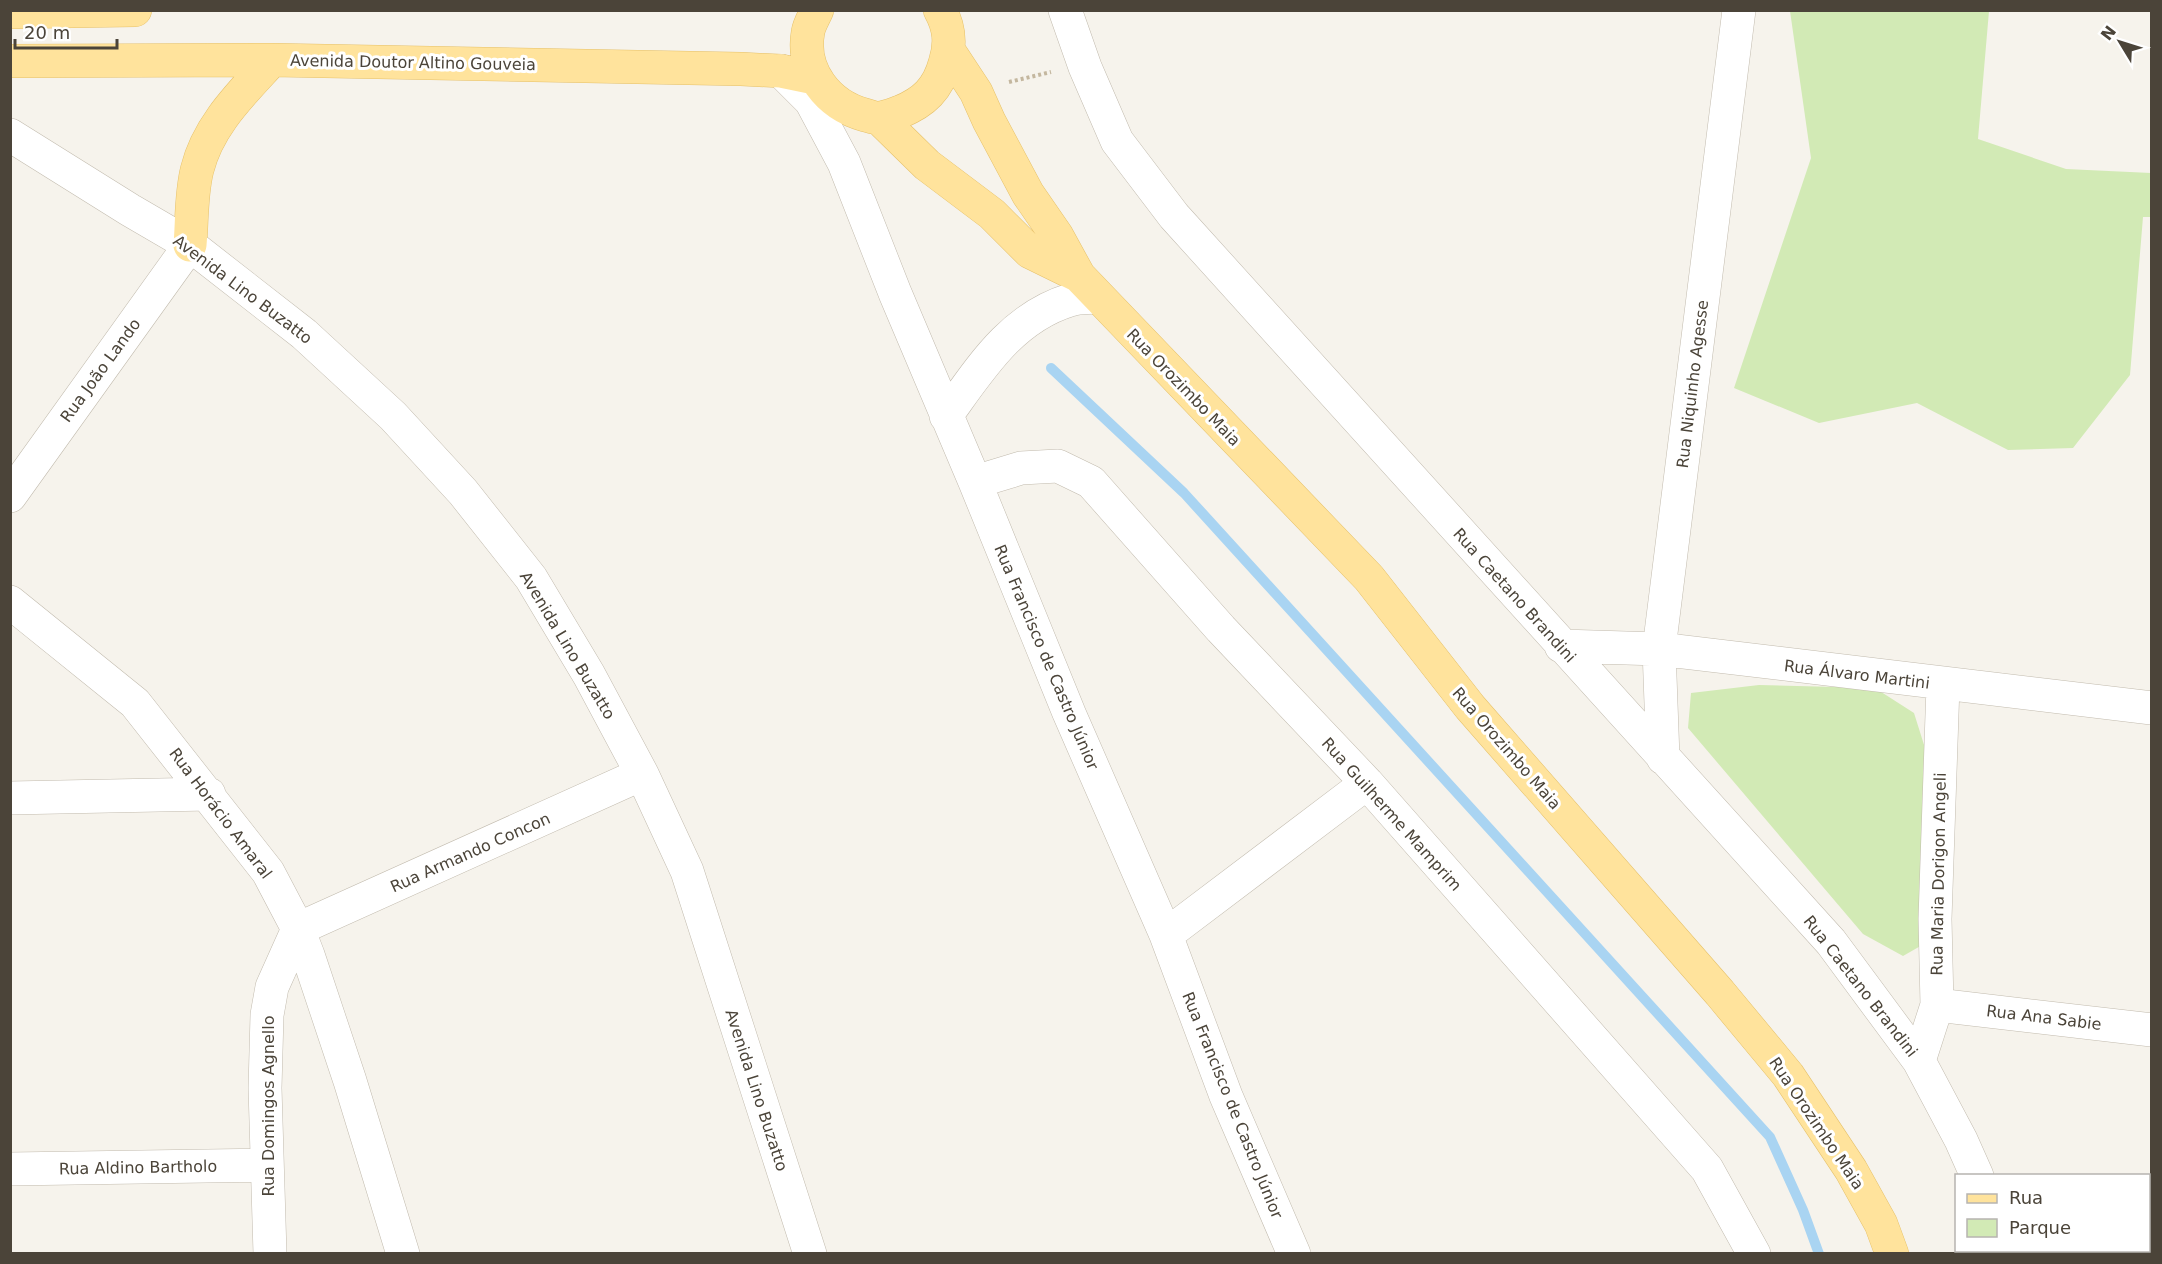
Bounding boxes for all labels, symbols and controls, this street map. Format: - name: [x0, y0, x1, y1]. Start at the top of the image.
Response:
- scale bar: [15, 12, 117, 50]
- north arrow: [2090, 12, 2150, 72]
- text: 20 m: [24, 22, 70, 43]
- text: N: [2097, 22, 2120, 44]
- street label: Avenida Doutor Altino Gouveia: [290, 51, 536, 74]
- street label: Avenida Lino Buzatto: [170, 231, 316, 348]
- street label: Rua Niquinho Agesse: [1673, 299, 1712, 469]
- street label: Rua João Lando: [56, 315, 144, 426]
- street label: Rua Orozimbo Maia: [1123, 325, 1244, 450]
- street label: Rua Caetano Brandini: [1449, 524, 1580, 666]
- street label: Rua Francisco de Castro Júnior: [990, 542, 1103, 773]
- street label: Avenida Lino Buzatto: [516, 568, 619, 723]
- street label: Rua Álvaro Martini: [1783, 656, 1931, 693]
- street label: Rua Orozimbo Maia: [1448, 683, 1565, 813]
- street label: Rua Guilherme Mamprim: [1318, 734, 1465, 895]
- street label: Rua Horácio Amaral: [165, 744, 276, 882]
- street label: Rua Maria Dorigon Angeli: [1927, 772, 1950, 976]
- street label: Rua Armando Concon: [387, 809, 553, 896]
- street label: Rua Caetano Brandini: [1800, 912, 1922, 1061]
- street label: Rua Francisco de Castro Júnior: [1178, 989, 1287, 1222]
- street label: Rua Ana Sabie: [1985, 1001, 2103, 1034]
- street label: Avenida Lino Buzatto: [721, 1007, 792, 1173]
- street label: Rua Domingos Agnello: [259, 1016, 278, 1196]
- street label: Rua Orozimbo Maia: [1765, 1054, 1868, 1193]
- street label: Rua Aldino Bartholo: [59, 1157, 217, 1178]
- legend: [1955, 1174, 2150, 1252]
- text: Rua: [2009, 1187, 2043, 1208]
- text: Parque: [2009, 1217, 2071, 1238]

